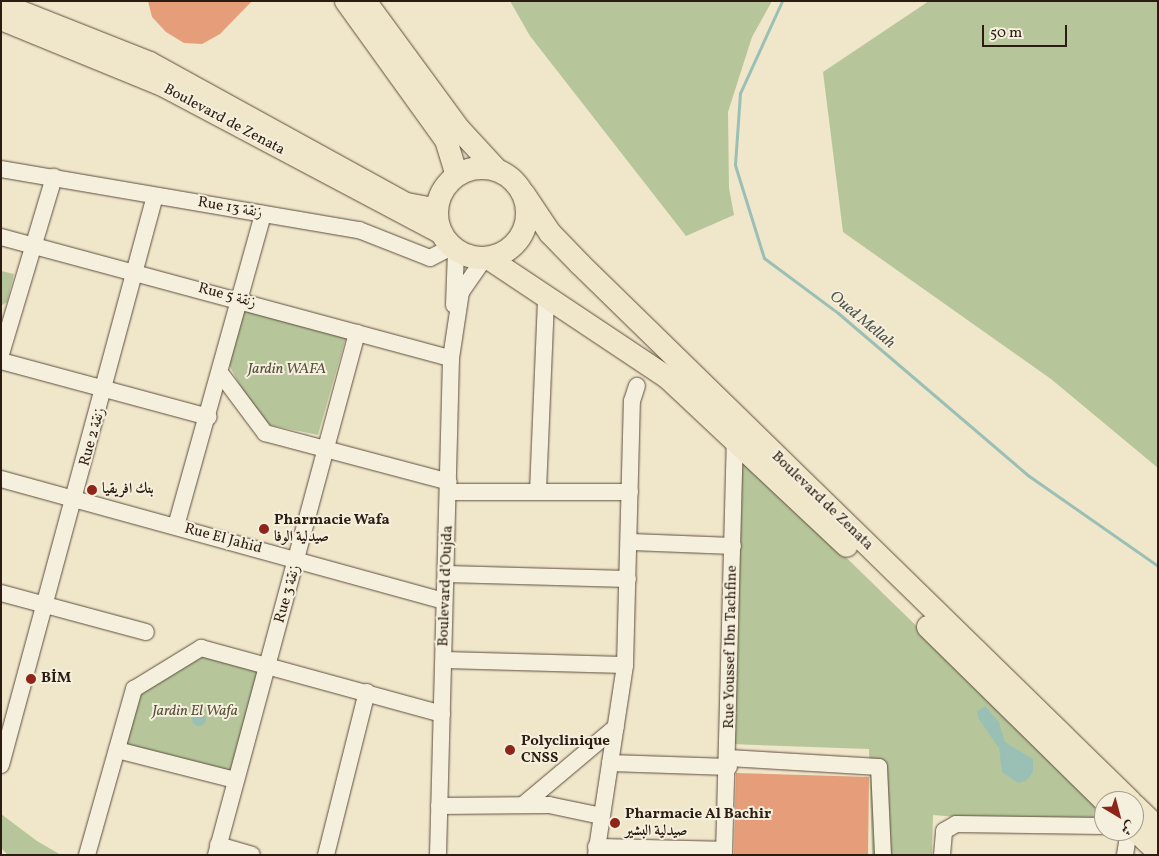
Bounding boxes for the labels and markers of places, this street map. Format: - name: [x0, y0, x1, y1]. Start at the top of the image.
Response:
- place label: بنك افريقيا: [102, 481, 154, 499]
- marker: بنك افريقيا: [86, 484, 98, 496]
- place label: Pharmacie Wafa صيدلية الوفا: [274, 511, 390, 546]
- marker: Pharmacie Wafa صيدلية الوفا: [258, 523, 270, 535]
- place label: BİM: [41, 670, 71, 688]
- marker: BİM: [25, 673, 37, 685]
- place label: Polyclinique CNSS: [521, 732, 610, 767]
- marker: Polyclinique CNSS: [503, 743, 517, 757]
- place label: Pharmacie Al Bachir صيدلية البشير: [625, 805, 771, 840]
- marker: Pharmacie Al Bachir صيدلية البشير: [609, 817, 621, 829]

